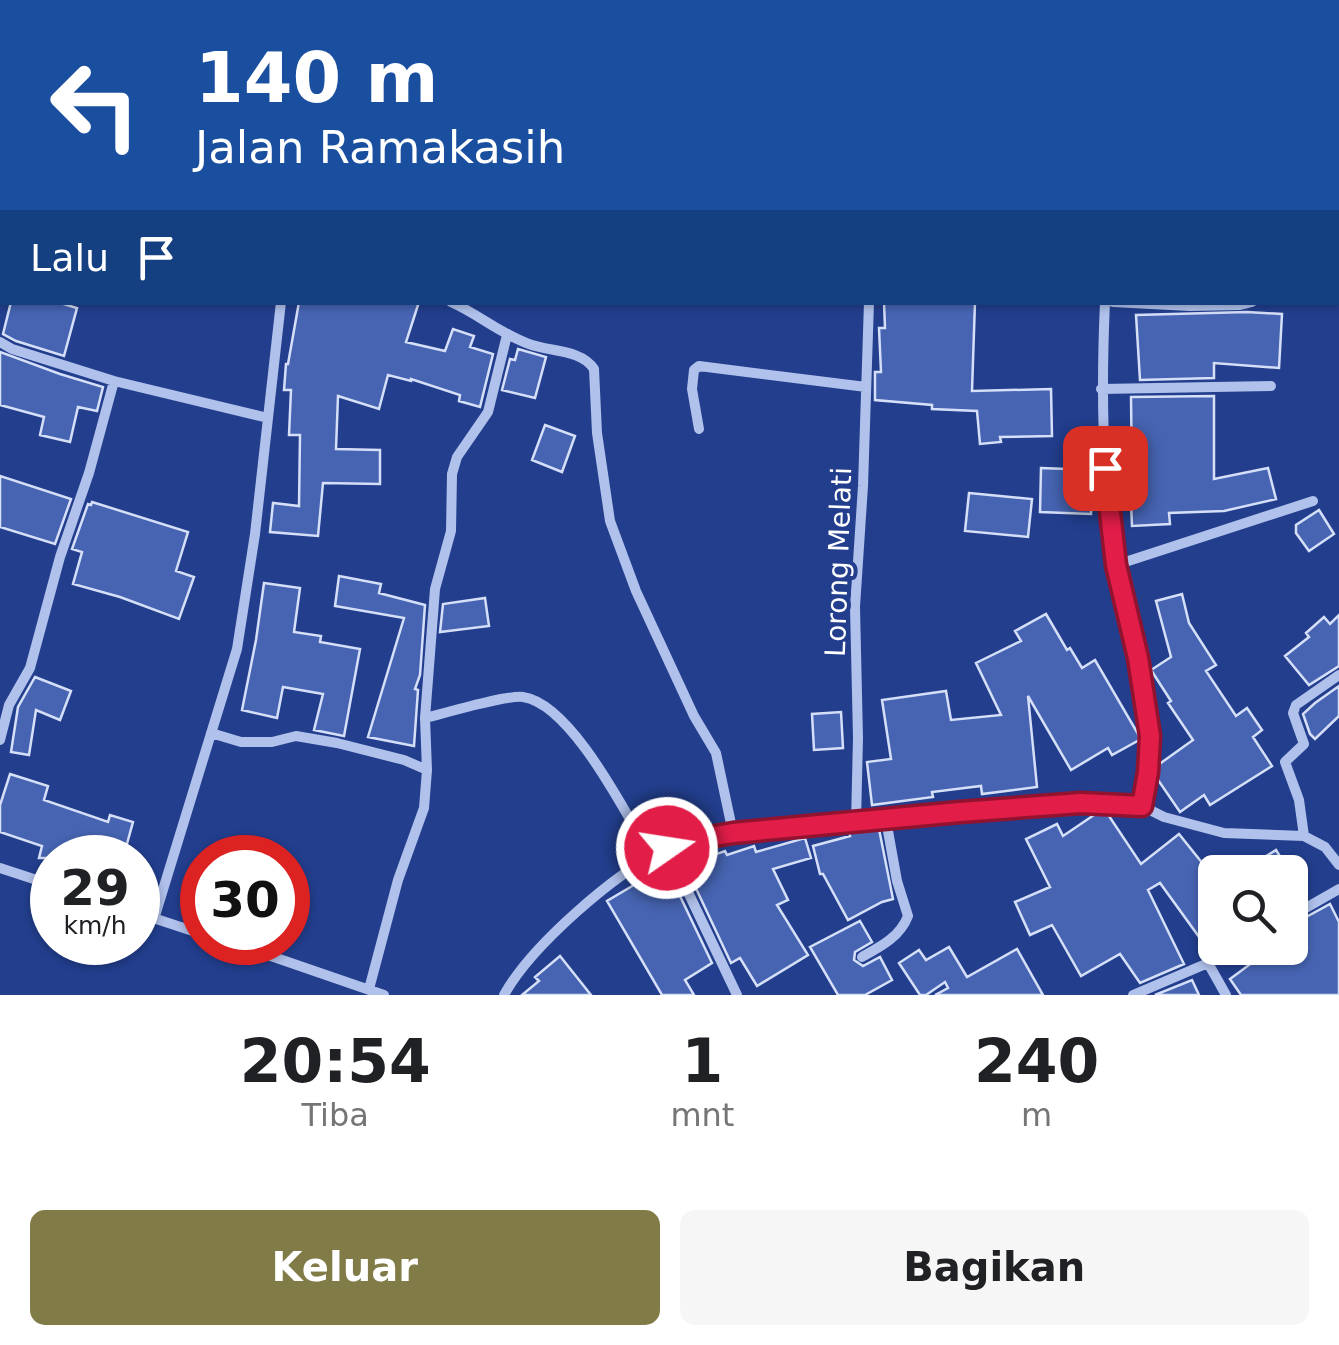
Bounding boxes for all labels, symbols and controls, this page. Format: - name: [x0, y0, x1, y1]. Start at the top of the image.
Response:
- text: 140 m: [195, 37, 438, 119]
- icon: left: [30, 40, 160, 170]
- text: Jalan Ramakasih: [195, 121, 565, 174]
- icon: arrive: [129, 230, 184, 285]
- text: Lalu: [30, 236, 109, 280]
- pin: [1063, 426, 1148, 511]
- icon: arrive: [1078, 441, 1133, 496]
- street label: Lorong Melati: [819, 467, 858, 657]
- position arrow: [615, 796, 719, 900]
- speed limit sign: 30: [180, 835, 310, 965]
- map controls: [1198, 855, 1308, 965]
- button: search: [1198, 855, 1308, 965]
- text: 29: [60, 859, 130, 917]
- text: km/h: [63, 911, 127, 940]
- text: 20:54: [240, 1026, 431, 1096]
- text: 1: [682, 1026, 723, 1096]
- text: 240: [974, 1026, 1099, 1096]
- text: Tiba: [302, 1096, 369, 1134]
- text: mnt: [670, 1096, 734, 1134]
- text: m: [1021, 1096, 1052, 1134]
- button: Keluar: [30, 1210, 660, 1325]
- button: Bagikan: [680, 1210, 1309, 1325]

